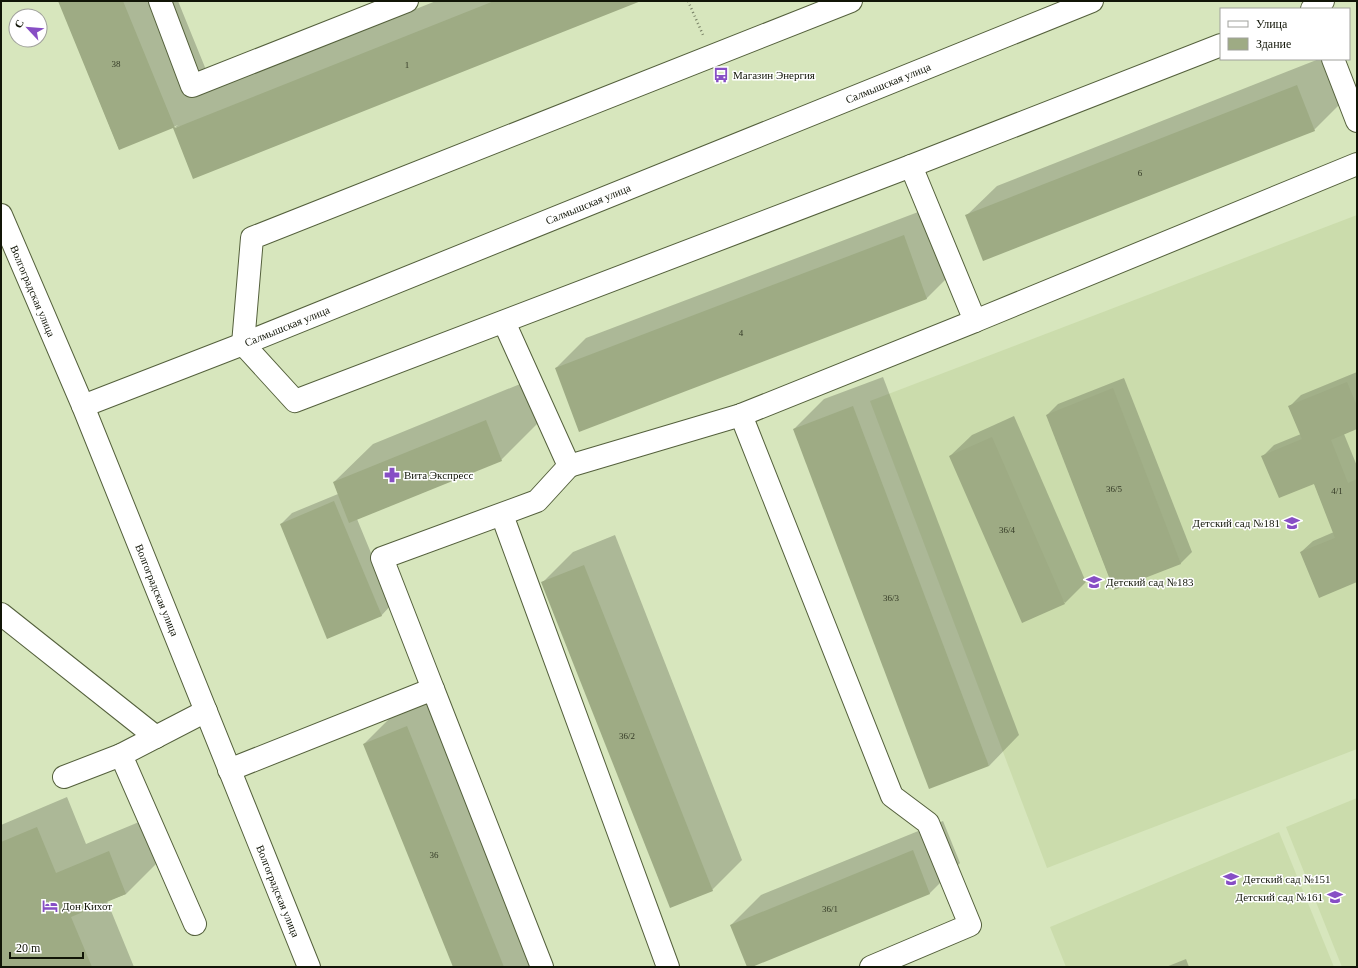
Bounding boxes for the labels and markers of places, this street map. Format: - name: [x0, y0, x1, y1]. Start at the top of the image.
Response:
- bus stop icon: Магазин Энергия: [712, 66, 730, 84]
- place label: Магазин Энергия: [733, 69, 815, 81]
- pharmacy icon: Вита Экспресс: [383, 466, 401, 484]
- place label: Вита Экспресс: [404, 469, 473, 481]
- school or university icon: Детский сад №181: [1283, 514, 1301, 532]
- place label: Детский сад №181: [1193, 517, 1280, 529]
- school or university icon: Детский сад №183: [1085, 573, 1103, 591]
- place label: Детский сад №183: [1106, 576, 1194, 588]
- school or university icon: Детский сад №151: [1222, 870, 1240, 888]
- place label: Детский сад №151: [1243, 873, 1330, 885]
- school or university icon: Детский сад №161: [1326, 888, 1344, 906]
- place label: Детский сад №161: [1236, 891, 1323, 903]
- hotel icon: Дон Кихот: [41, 897, 59, 915]
- place label: Дон Кихот: [62, 900, 112, 912]

